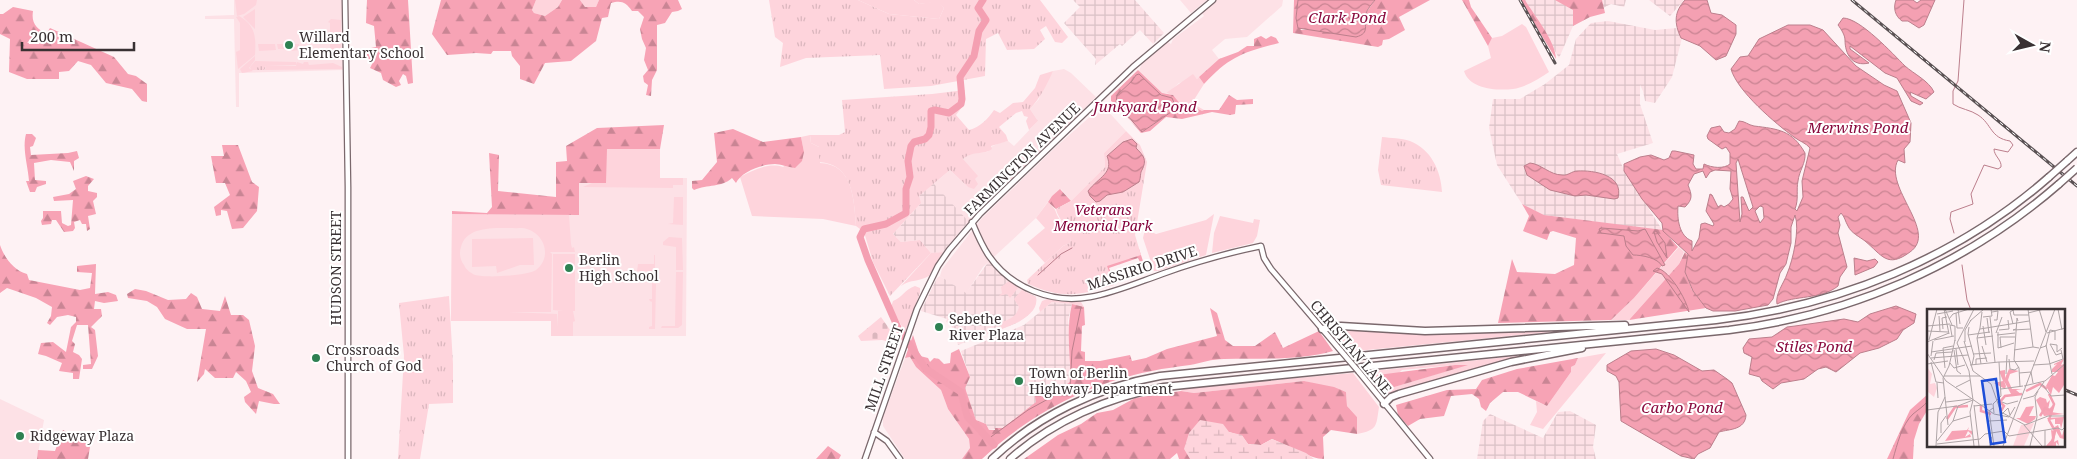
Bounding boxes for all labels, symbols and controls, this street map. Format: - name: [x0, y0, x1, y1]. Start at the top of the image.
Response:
- water label: Clark Pond: [1308, 7, 1386, 27]
- scale bar: [22, 20, 135, 52]
- north arrow: [2007, 20, 2057, 70]
- text: 200 m: [30, 26, 73, 46]
- place label: Willard Elementary School: [299, 27, 425, 62]
- marker: Willard Elementary School: [283, 39, 295, 51]
- text: N: [2035, 40, 2056, 54]
- water label: Junkyard Pond: [1090, 96, 1197, 116]
- street label: FARMINGTON AVENUE: [960, 98, 1084, 219]
- water label: Merwins Pond: [1807, 117, 1909, 137]
- park label: Veterans Memorial Park: [1053, 200, 1153, 235]
- street label: HUDSON STREET: [326, 210, 345, 325]
- street label: MASSIRIO DRIVE: [1085, 241, 1199, 294]
- place label: Berlin High School: [579, 250, 659, 285]
- marker: Berlin High School: [563, 262, 575, 274]
- street label: CHRISTIAN LANE: [1306, 296, 1397, 398]
- place label: Sebethe River Plaza: [949, 309, 1024, 344]
- inset map: [1927, 309, 2064, 446]
- marker: Sebethe River Plaza: [933, 321, 945, 333]
- street label: MILL STREET: [860, 322, 907, 414]
- water label: Stiles Pond: [1776, 336, 1853, 356]
- place label: Crossroads Church of God: [326, 340, 422, 375]
- marker: Crossroads Church of God: [310, 352, 322, 364]
- place label: Town of Berlin Highway Department: [1029, 363, 1173, 398]
- marker: Town of Berlin Highway Department: [1013, 375, 1025, 387]
- water label: Carbo Pond: [1641, 397, 1723, 417]
- place label: Ridgeway Plaza: [30, 426, 134, 445]
- marker: Ridgeway Plaza: [14, 430, 26, 442]

